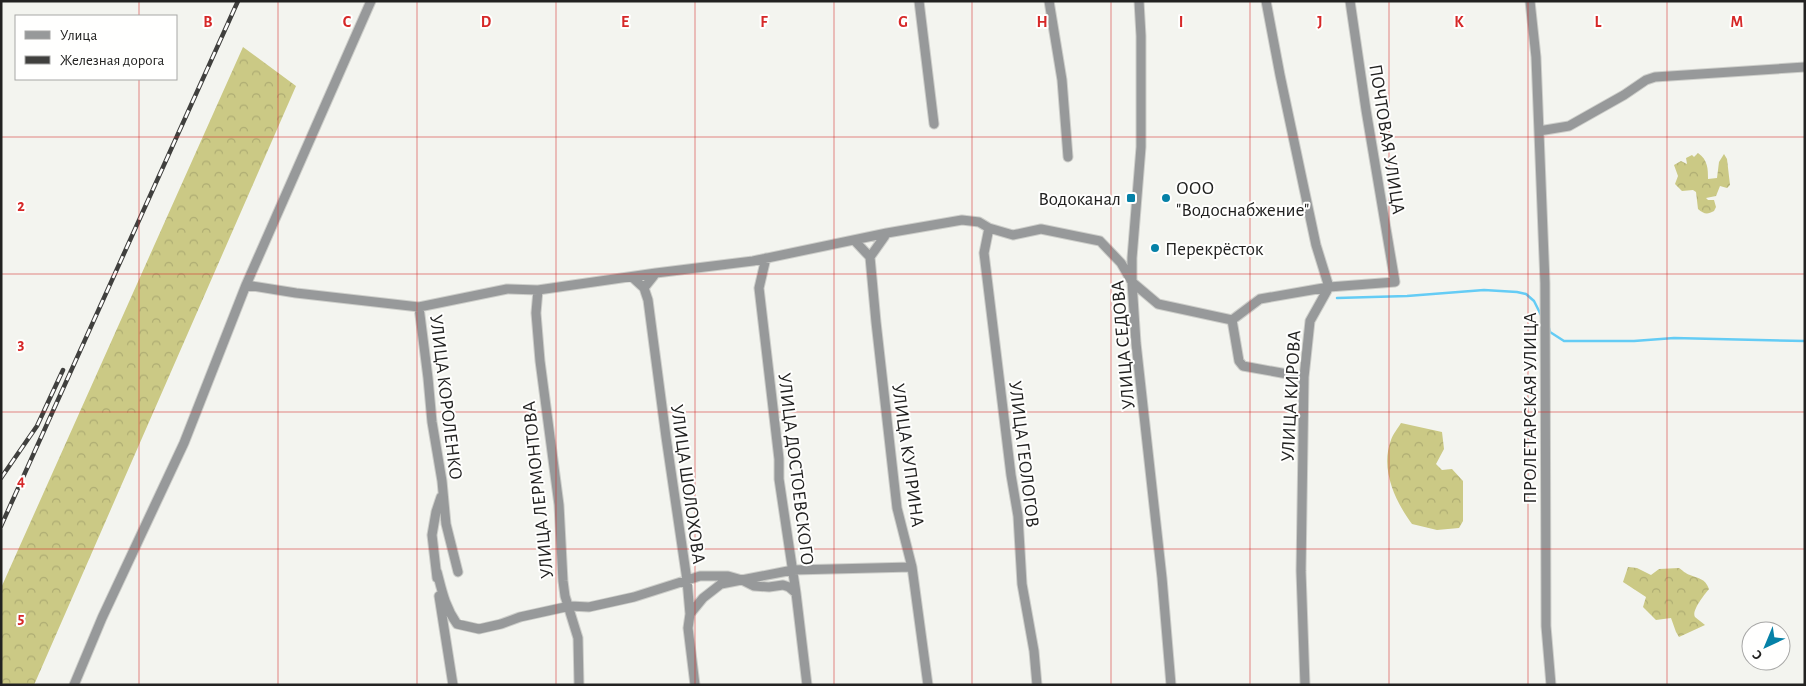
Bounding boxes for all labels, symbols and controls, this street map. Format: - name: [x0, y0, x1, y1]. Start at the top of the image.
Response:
- text: B: [203, 14, 213, 30]
- text: C: [343, 14, 352, 30]
- text: D: [481, 14, 492, 30]
- text: E: [621, 14, 629, 30]
- text: F: [760, 14, 768, 30]
- text: G: [898, 14, 908, 30]
- text: H: [1036, 14, 1048, 30]
- text: I: [1179, 14, 1183, 30]
- text: J: [1317, 14, 1323, 30]
- text: K: [1454, 14, 1464, 30]
- text: L: [1595, 14, 1602, 30]
- text: M: [1731, 14, 1743, 30]
- legend: [15, 15, 178, 80]
- text: Улица: [60, 28, 97, 43]
- text: Железная дорога: [60, 53, 165, 68]
- street label: ПОЧТОВАЯ УЛИЦА: [1365, 63, 1408, 216]
- place label: ООО "Водоснабжение": [1176, 179, 1309, 220]
- place label: Водоканал: [1038, 190, 1121, 209]
- marker: Водоканал: [1125, 192, 1137, 204]
- marker: ООО "Водоснабжение": [1160, 192, 1172, 204]
- text: 2: [17, 198, 25, 214]
- place label: Перекрёсток: [1165, 240, 1264, 259]
- marker: Перекрёсток: [1149, 242, 1161, 254]
- street label: УЛИЦА СЕДОВА: [1108, 279, 1139, 410]
- street label: ПРОЛЕТАРСКАЯ УЛИЦА: [1521, 312, 1540, 504]
- street label: УЛИЦА КОРОЛЕНКО: [426, 313, 465, 481]
- street label: УЛИЦА КИРОВА: [1279, 330, 1304, 462]
- text: 3: [18, 336, 25, 352]
- street label: УЛИЦА ДОСТОЕВСКОГО: [774, 372, 817, 567]
- street label: УЛИЦА ГЕОЛОГОВ: [1005, 380, 1042, 529]
- street label: УЛИЦА КУПРИНА: [888, 382, 927, 528]
- street label: УЛИЦА ЛЕРМОНТОВА: [520, 400, 557, 579]
- street label: УЛИЦА ШОЛОХОВА: [667, 403, 708, 565]
- text: 4: [17, 473, 25, 489]
- text: 5: [18, 610, 25, 626]
- north arrow: [1741, 621, 1791, 671]
- text: С: [1750, 647, 1765, 662]

